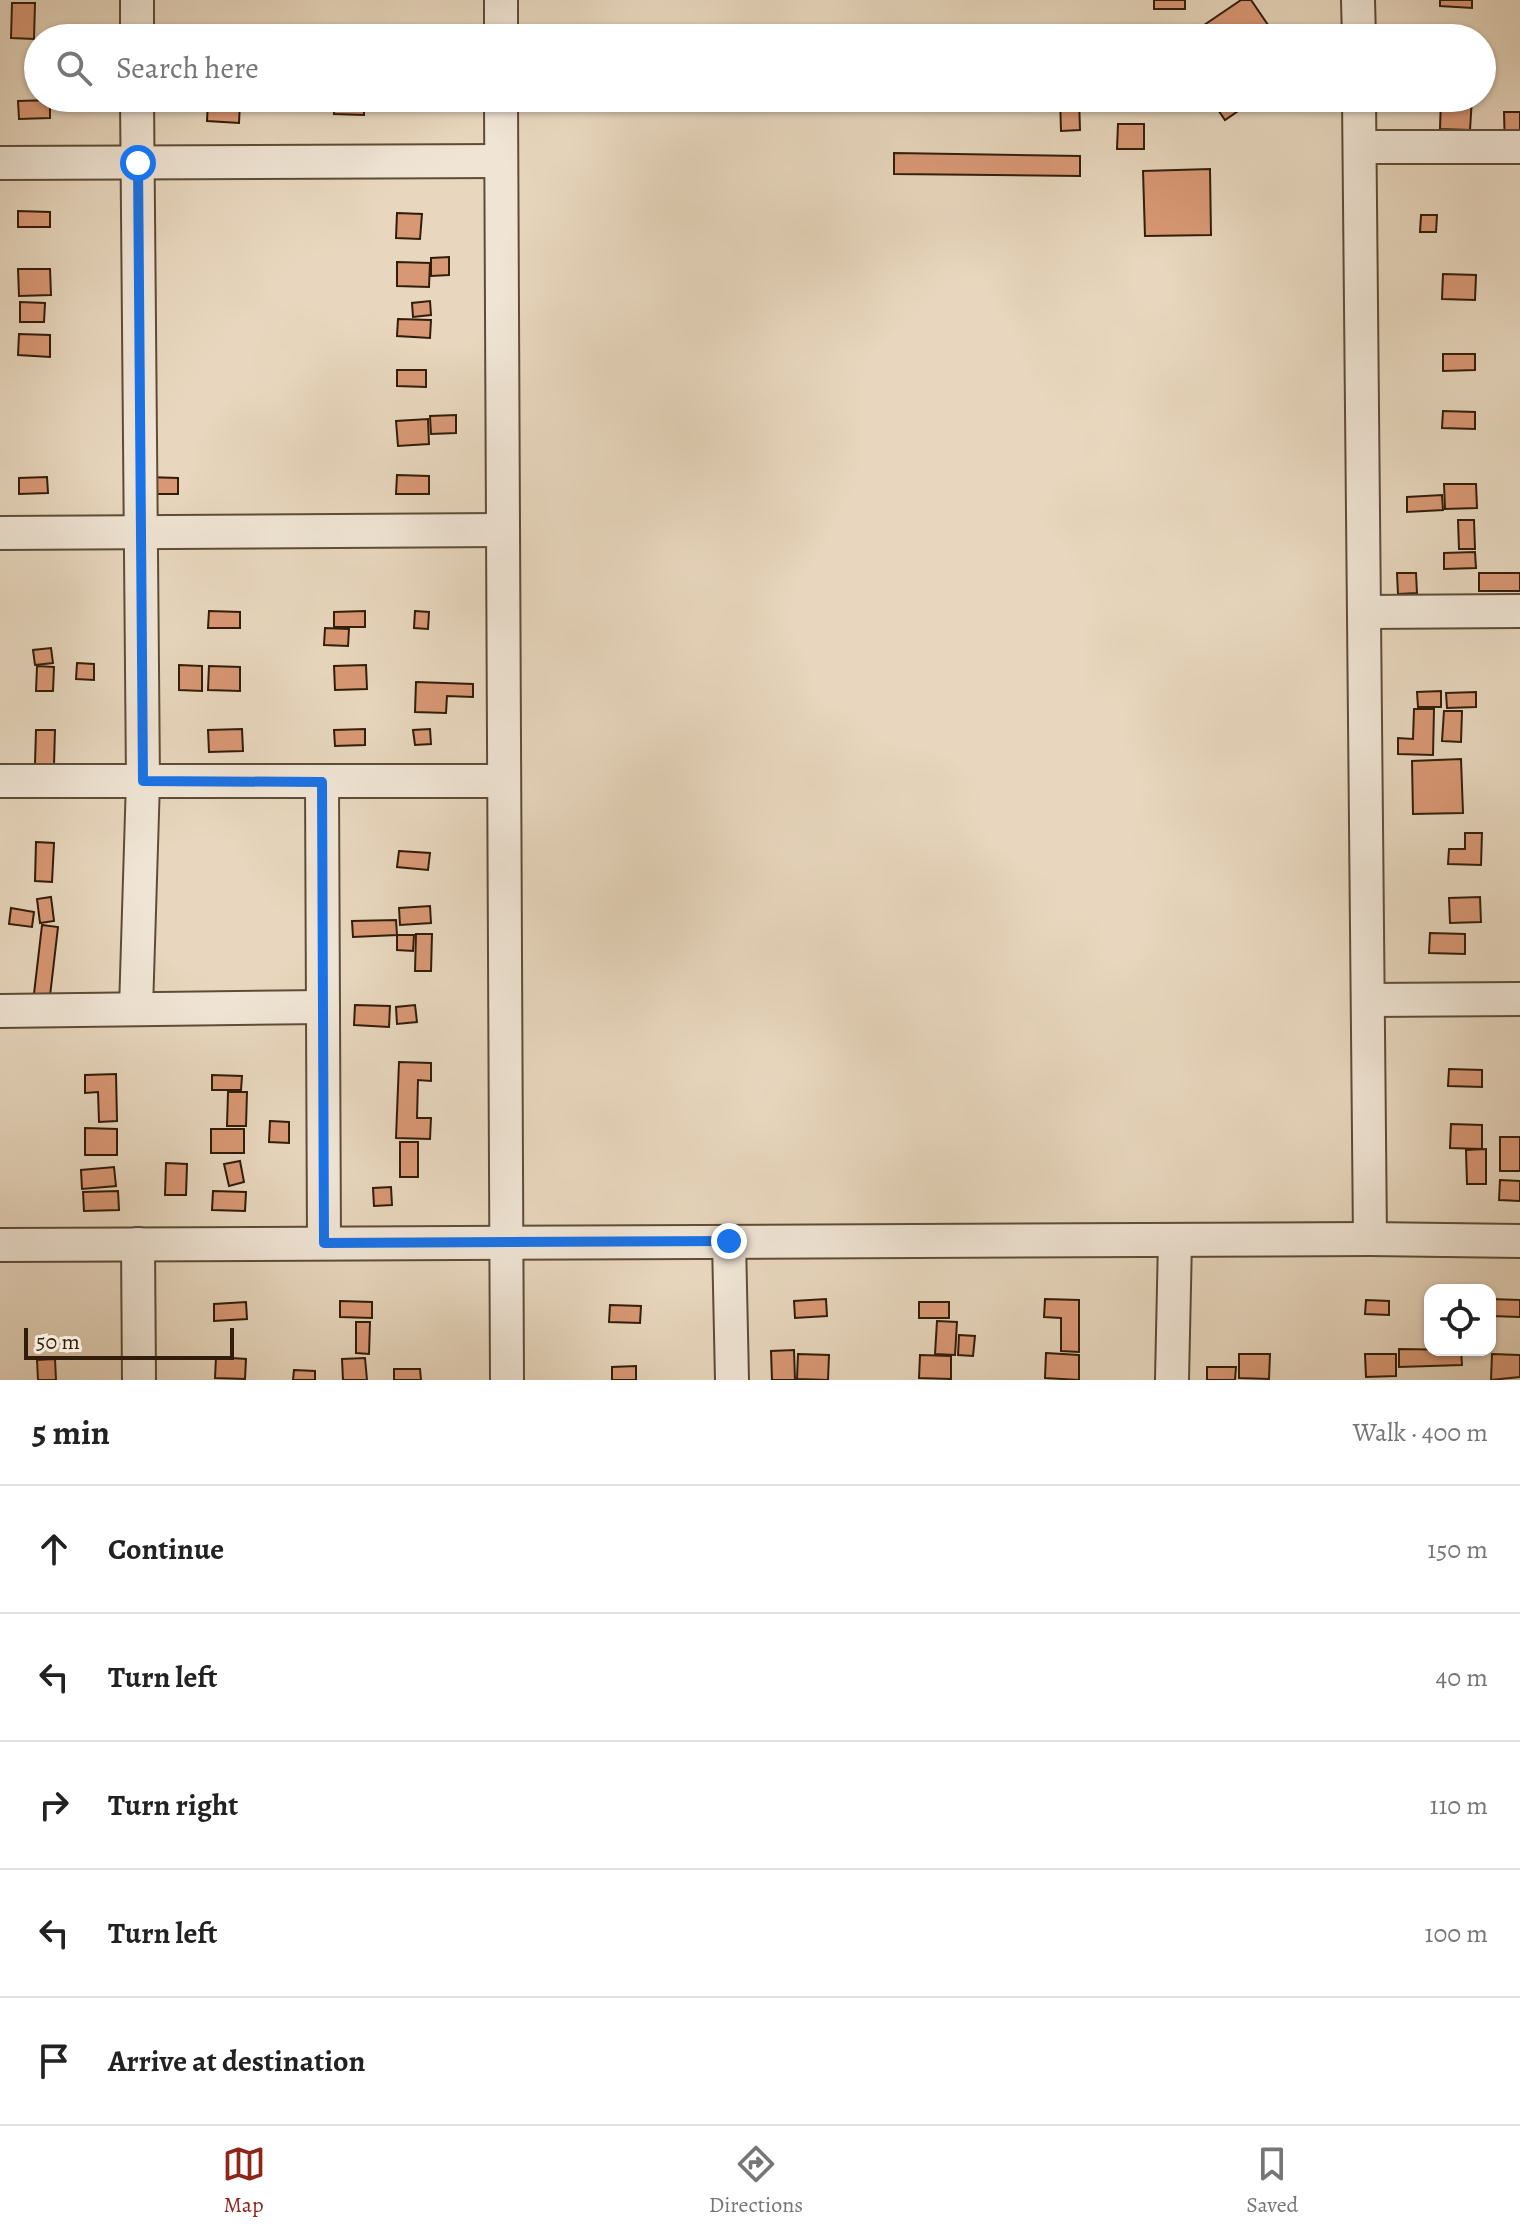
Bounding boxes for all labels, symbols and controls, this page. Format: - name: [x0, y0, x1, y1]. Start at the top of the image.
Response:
- search box: [24, 24, 1496, 112]
- icon: search: [52, 46, 96, 90]
- text: Search here: [116, 48, 259, 88]
- route start: [120, 145, 156, 181]
- route end: [711, 1223, 747, 1259]
- map controls: [1424, 1284, 1496, 1356]
- button: locate: [1424, 1284, 1496, 1356]
- scale bar: [24, 1324, 234, 1360]
- text: 50 m: [36, 1327, 80, 1357]
- text: 5 min: [32, 1409, 110, 1456]
- text: Walk · 400 m: [1353, 1415, 1488, 1450]
- icon: ahead: [32, 1527, 76, 1571]
- text: Continue: [108, 1529, 224, 1569]
- text: 150 m: [1427, 1532, 1488, 1567]
- icon: left: [32, 1655, 76, 1699]
- text: Turn left: [108, 1657, 217, 1697]
- text: 40 m: [1436, 1660, 1488, 1695]
- icon: right: [32, 1783, 76, 1827]
- text: Turn right: [108, 1785, 238, 1825]
- text: 110 m: [1430, 1788, 1488, 1823]
- icon: left: [32, 1911, 76, 1955]
- text: Turn left: [108, 1913, 217, 1953]
- text: 100 m: [1425, 1916, 1488, 1951]
- icon: arrive: [32, 2039, 76, 2083]
- text: Arrive at destination: [108, 2041, 365, 2081]
- tab: Map: [222, 2142, 266, 2220]
- tab: Directions: [709, 2142, 803, 2220]
- tab: Saved: [1246, 2142, 1298, 2220]

